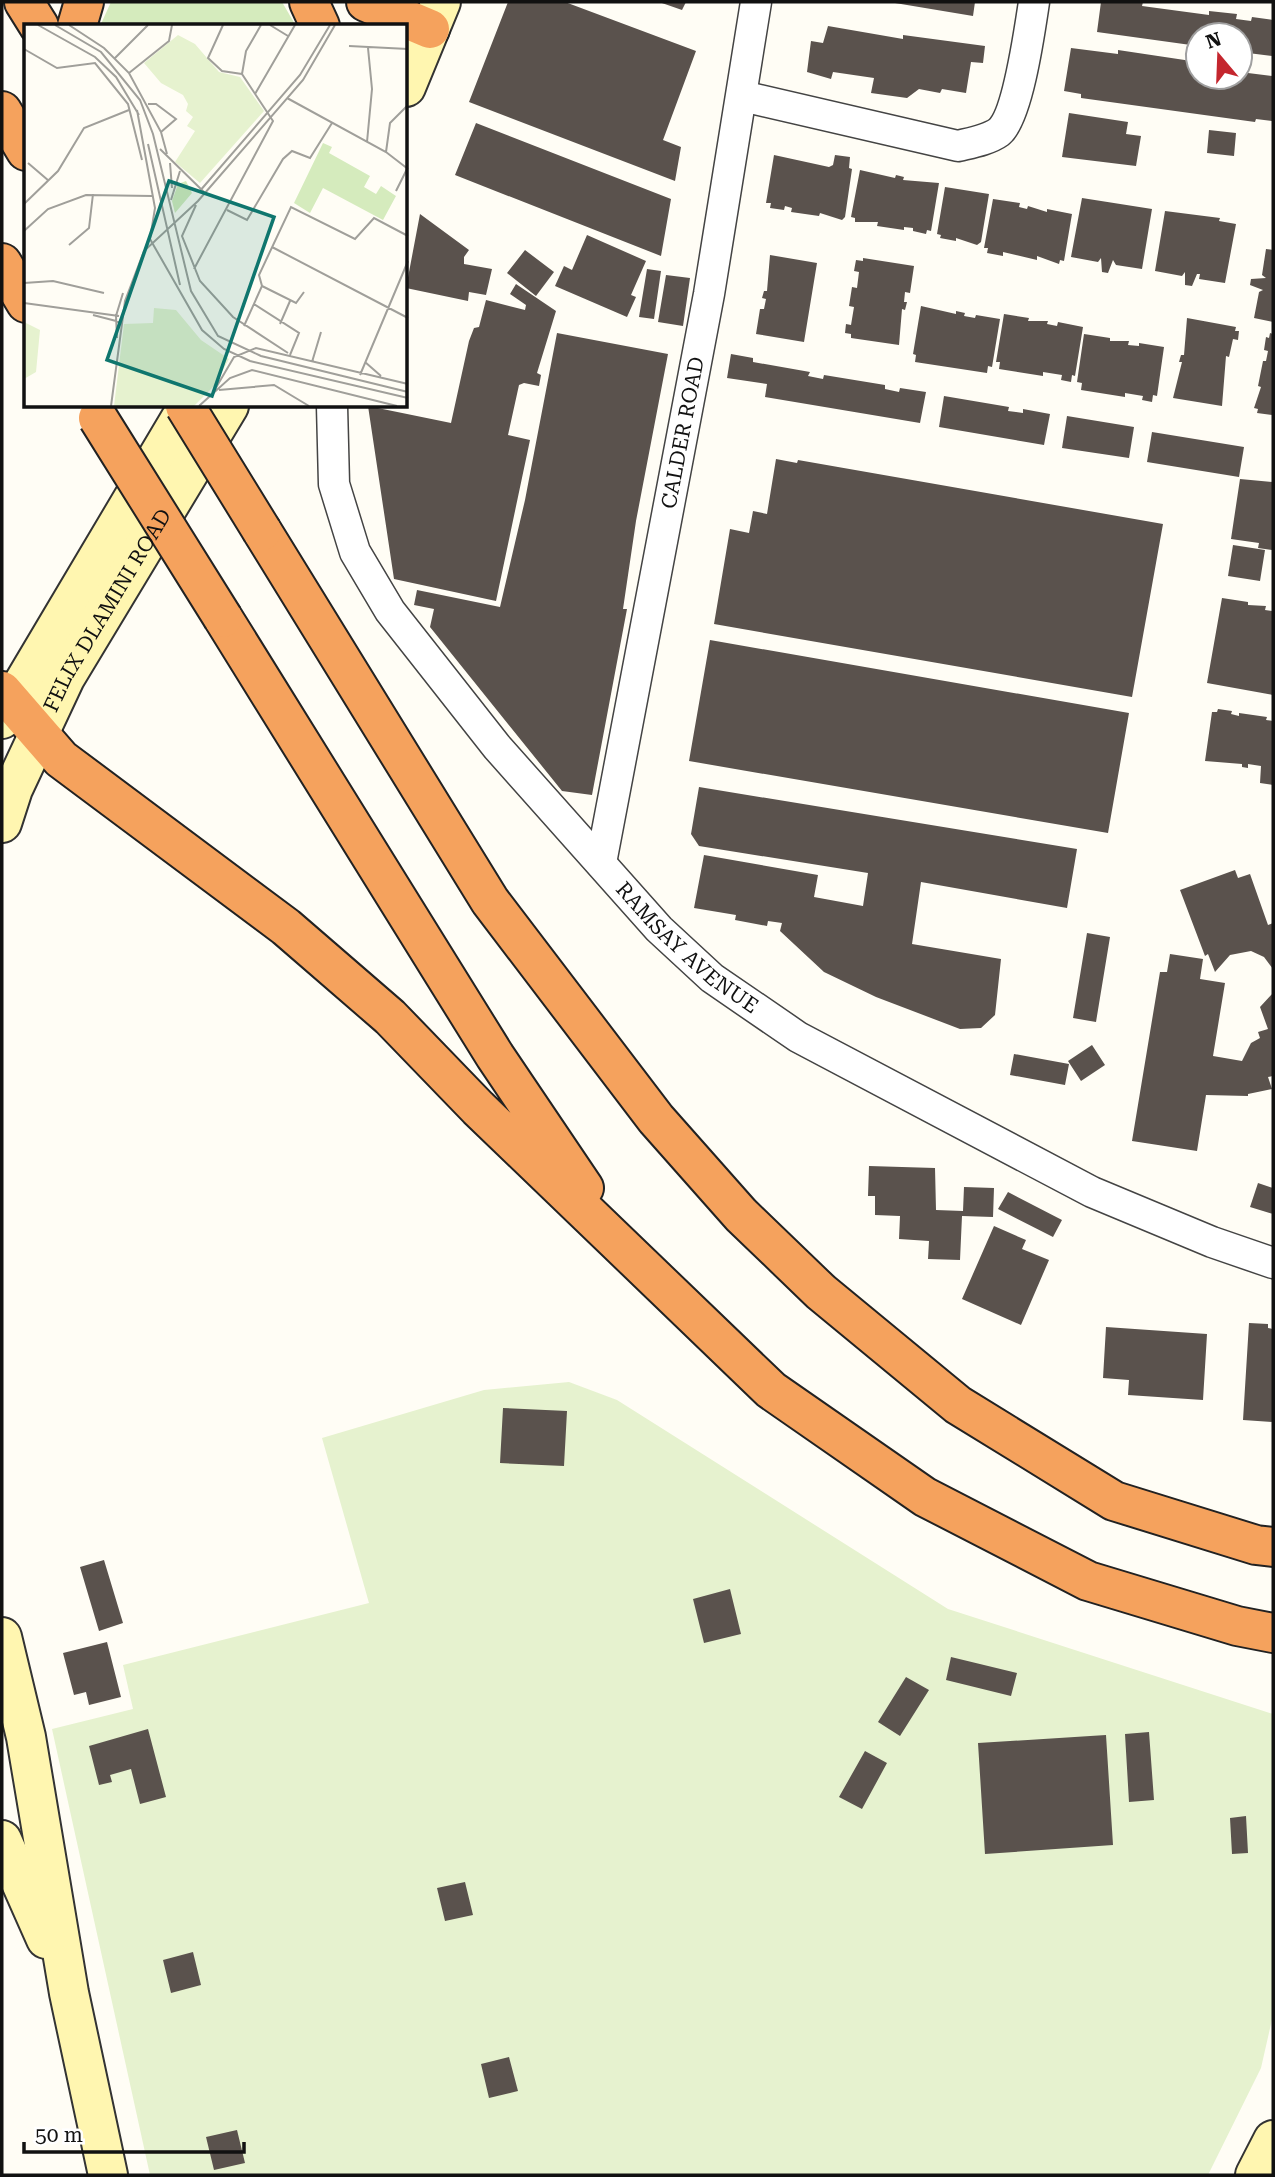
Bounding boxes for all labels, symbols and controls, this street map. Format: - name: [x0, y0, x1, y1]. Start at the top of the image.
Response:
- north arrow: [1184, 21, 1254, 91]
- inset map: [24, 24, 408, 408]
- text: N: [1203, 27, 1225, 54]
- street label: CALDER ROAD: [657, 355, 709, 511]
- street label: FELIX DLAMINI ROAD: [39, 504, 176, 716]
- street label: RAMSAY AVENUE: [611, 877, 763, 1018]
- scale bar: [24, 2110, 245, 2154]
- text: 50 m: [35, 2123, 83, 2147]

